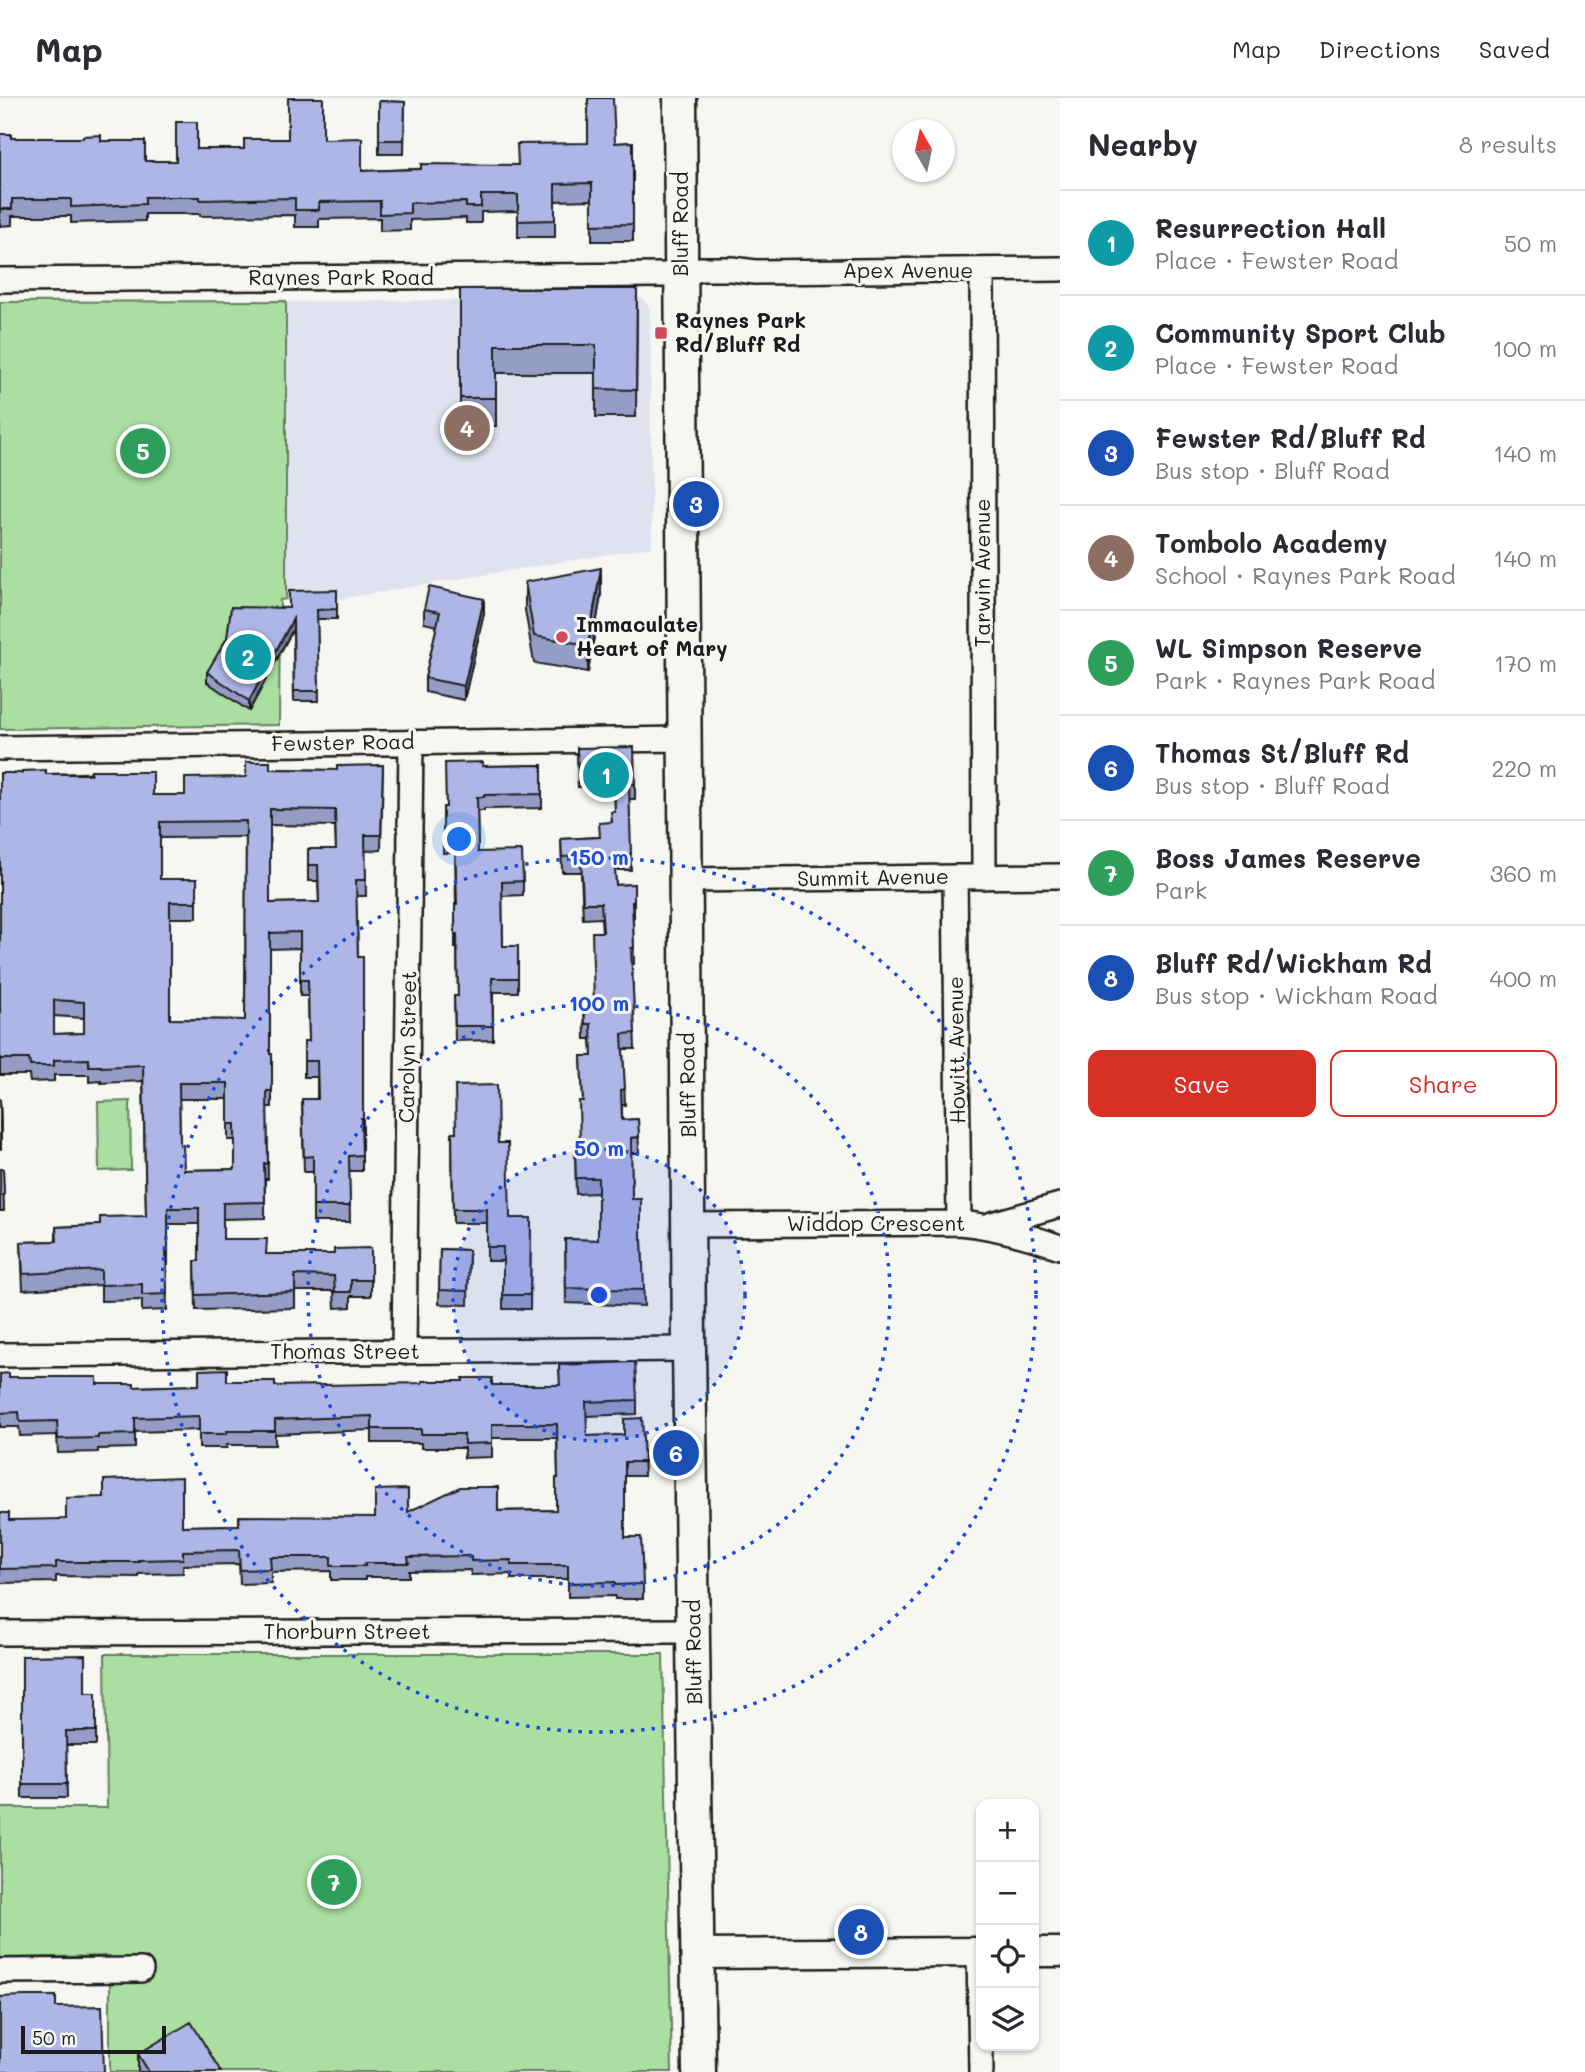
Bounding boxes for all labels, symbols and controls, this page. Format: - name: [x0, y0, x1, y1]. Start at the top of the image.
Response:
- text: Map: [35, 27, 103, 70]
- text: Map: [1232, 33, 1281, 64]
- text: Directions: [1319, 33, 1441, 64]
- text: Saved: [1479, 33, 1550, 64]
- north arrow: [892, 119, 955, 182]
- text: Nearby: [1088, 124, 1198, 164]
- text: 8 results: [1459, 129, 1557, 159]
- street label: Bluff Road: [666, 171, 693, 277]
- text: Resurrection Hall: [1155, 211, 1386, 245]
- text: 1: [1106, 228, 1116, 258]
- text: 50 m: [1504, 228, 1557, 258]
- text: Place · Fewster Road: [1155, 245, 1398, 275]
- street label: Apex Avenue: [843, 256, 973, 283]
- street label: Raynes Park Road: [248, 263, 434, 290]
- place label: Raynes Park Rd/Bluff Rd: [675, 306, 806, 357]
- text: Community Sport Club: [1155, 316, 1446, 350]
- marker: Raynes Park Rd/Bluff Rd: [653, 325, 669, 341]
- text: 2: [1105, 333, 1117, 363]
- text: 100 m: [1493, 333, 1557, 363]
- text: Place · Fewster Road: [1155, 350, 1398, 380]
- pin: 4: [444, 402, 490, 454]
- text: Fewster Rd/Bluff Rd: [1155, 421, 1425, 455]
- pin: 5: [120, 425, 166, 477]
- text: 3: [1104, 438, 1118, 468]
- text: 140 m: [1493, 438, 1557, 468]
- text: Bus stop · Bluff Road: [1155, 455, 1389, 485]
- pin: 3: [673, 478, 719, 530]
- street label: Tarwin Avenue: [968, 498, 995, 648]
- text: Tombolo Academy: [1155, 526, 1388, 560]
- text: 4: [1104, 543, 1118, 573]
- text: 140 m: [1493, 543, 1557, 573]
- text: School · Raynes Park Road: [1155, 560, 1456, 590]
- place label: Immaculate Heart of Mary: [576, 610, 728, 662]
- marker: Immaculate Heart of Mary: [554, 629, 570, 645]
- pin: 2: [225, 631, 271, 683]
- text: WL Simpson Reserve: [1155, 631, 1422, 665]
- text: 5: [1104, 648, 1118, 678]
- text: 170 m: [1494, 648, 1557, 678]
- text: Park · Raynes Park Road: [1155, 665, 1435, 695]
- street label: Fewster Road: [271, 727, 415, 756]
- text: Thomas St/Bluff Rd: [1155, 736, 1409, 770]
- pin: 1: [583, 749, 629, 801]
- text: 6: [1104, 753, 1118, 783]
- text: 220 m: [1491, 753, 1557, 783]
- text: Bus stop · Bluff Road: [1155, 770, 1389, 800]
- your location: [442, 822, 476, 856]
- text: Boss James Reserve: [1155, 841, 1421, 875]
- text: 150 m: [569, 843, 629, 870]
- text: 7: [1105, 858, 1117, 888]
- text: 360 m: [1490, 858, 1557, 888]
- street label: Summit Avenue: [797, 862, 949, 891]
- text: Park: [1155, 875, 1207, 905]
- text: Bluff Rd/Wickham Rd: [1155, 946, 1432, 980]
- text: 8: [1104, 963, 1118, 993]
- text: 400 m: [1489, 963, 1557, 993]
- street label: Carolyn Street: [392, 970, 421, 1123]
- street label: Howitt Avenue: [941, 976, 970, 1124]
- text: Bus stop · Wickham Road: [1155, 980, 1438, 1010]
- text: 100 m: [569, 989, 629, 1016]
- street label: Bluff Road: [672, 1032, 701, 1138]
- button: Save: [1088, 1050, 1316, 1117]
- button: Share: [1330, 1050, 1557, 1117]
- text: 50 m: [574, 1134, 624, 1161]
- street label: Widdop Crescent: [787, 1209, 965, 1236]
- centre of rings: [587, 1283, 611, 1307]
- street label: Thomas Street: [270, 1337, 420, 1364]
- pin: 6: [653, 1427, 699, 1479]
- street label: Bluff Road: [678, 1599, 707, 1705]
- street label: Thorburn Street: [263, 1617, 431, 1644]
- map controls: [976, 1799, 1039, 2051]
- button: +: [976, 1799, 1039, 1862]
- pin: 7: [311, 1856, 357, 1908]
- button: −: [976, 1862, 1039, 1925]
- pin: 8: [838, 1906, 884, 1958]
- button: locate: [976, 1925, 1039, 1988]
- button: layers: [976, 1988, 1039, 2051]
- scale bar: [21, 2023, 166, 2055]
- text: 50 m: [32, 2025, 76, 2050]

